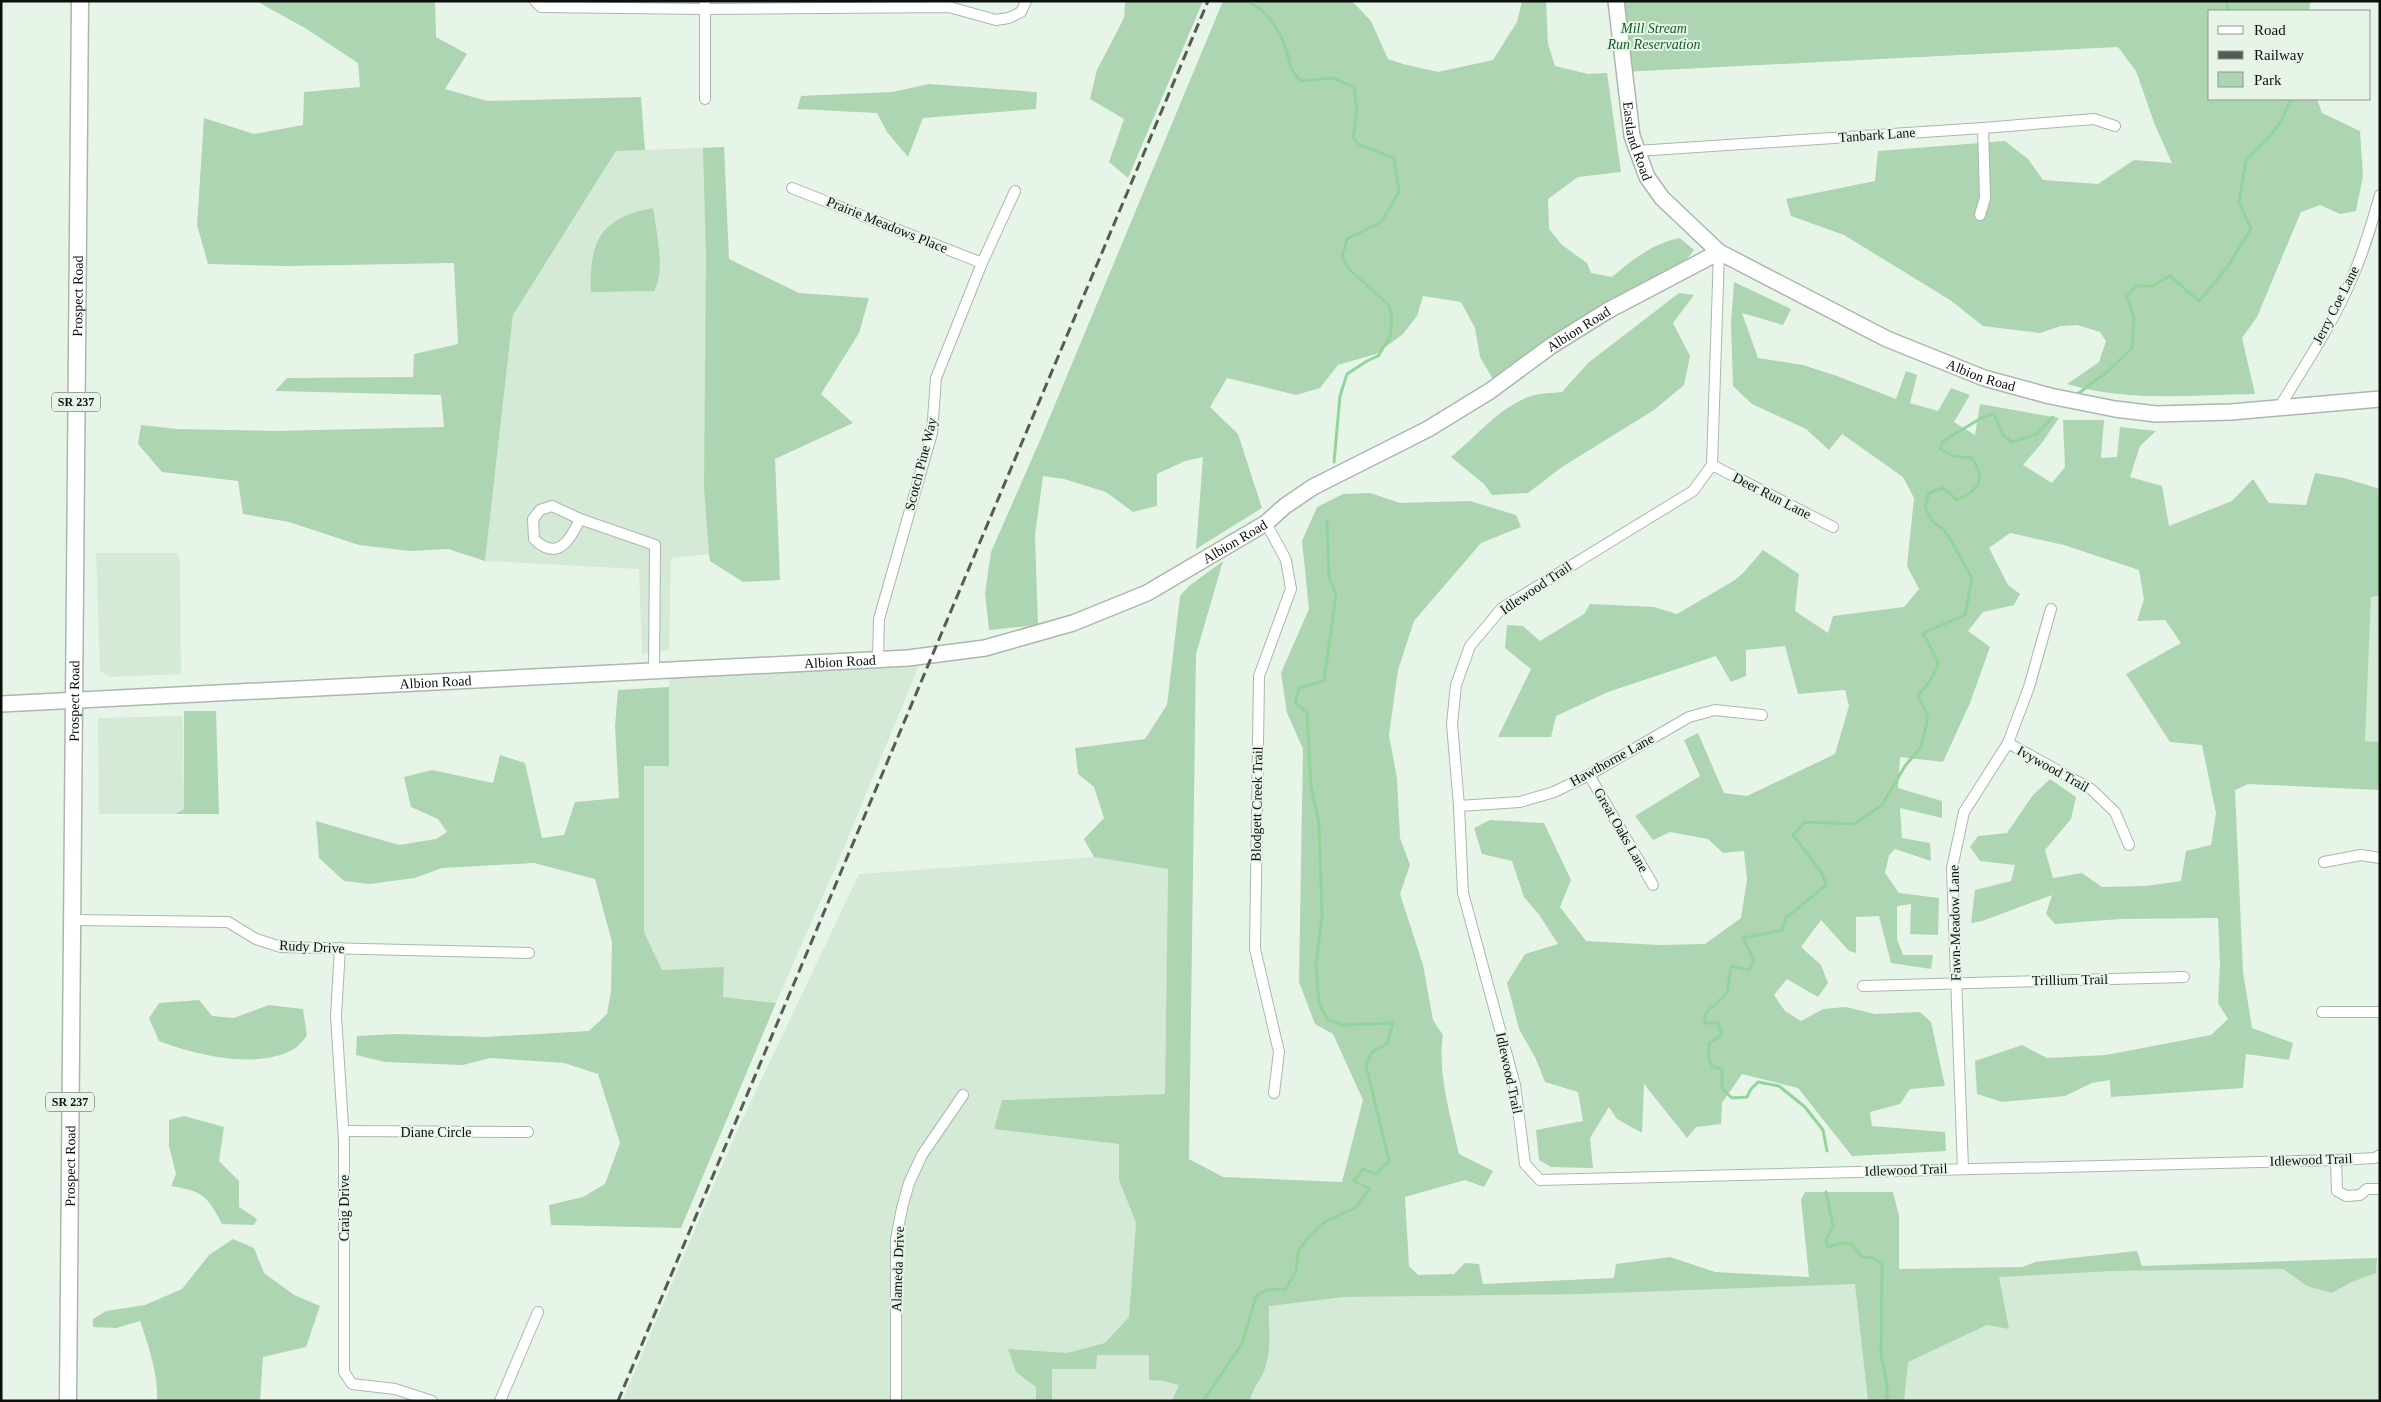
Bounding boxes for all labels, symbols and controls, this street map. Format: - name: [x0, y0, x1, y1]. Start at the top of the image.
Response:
- legend: [2208, 10, 2371, 100]
- park label: Mill Stream Run Reservation: [1607, 21, 1700, 52]
- text: Road: [2254, 22, 2286, 38]
- text: Railway: [2254, 47, 2304, 63]
- text: Park: [2254, 72, 2282, 88]
- street label: Eastland Road: [1620, 101, 1655, 182]
- street label: Tanbark Lane: [1838, 125, 1916, 145]
- street label: Prairie Meadows Place: [824, 194, 950, 256]
- street label: Prospect Road: [70, 255, 85, 337]
- street label: Jerry Coe Lane: [2310, 263, 2362, 347]
- street label: Albion Road: [1544, 304, 1613, 354]
- street label: Albion Road: [1944, 356, 2017, 394]
- road number: SR 237: [52, 392, 100, 412]
- street label: Scotch Pine Way: [902, 416, 940, 512]
- street label: Deer Run Lane: [1730, 470, 1814, 522]
- street label: Albion Road: [1200, 517, 1270, 566]
- street label: Idlewood Trail: [1497, 559, 1575, 617]
- street label: Albion Road: [804, 652, 876, 671]
- street label: Prospect Road: [66, 660, 82, 742]
- street label: Albion Road: [399, 673, 472, 691]
- street label: Hawthorne Lane: [1567, 731, 1657, 789]
- street label: Ivywood Trail: [2014, 743, 2092, 795]
- street label: Blodgett Creek Trail: [1248, 746, 1266, 862]
- street label: Great Oaks Lane: [1591, 785, 1651, 875]
- street label: Fawn-Meadow Lane: [1946, 865, 1964, 981]
- street label: Rudy Drive: [279, 938, 345, 956]
- street label: Trillium Trail: [2032, 972, 2108, 988]
- street label: Idlewood Trail: [1493, 1031, 1525, 1115]
- road number: SR 237: [46, 1092, 94, 1112]
- street label: Prospect Road: [62, 1125, 78, 1207]
- street label: Diane Circle: [400, 1125, 472, 1140]
- street label: Idlewood Trail: [2269, 1151, 2353, 1169]
- street label: Idlewood Trail: [1864, 1161, 1948, 1179]
- street label: Craig Drive: [337, 1175, 352, 1241]
- street label: Alameda Drive: [889, 1226, 907, 1312]

